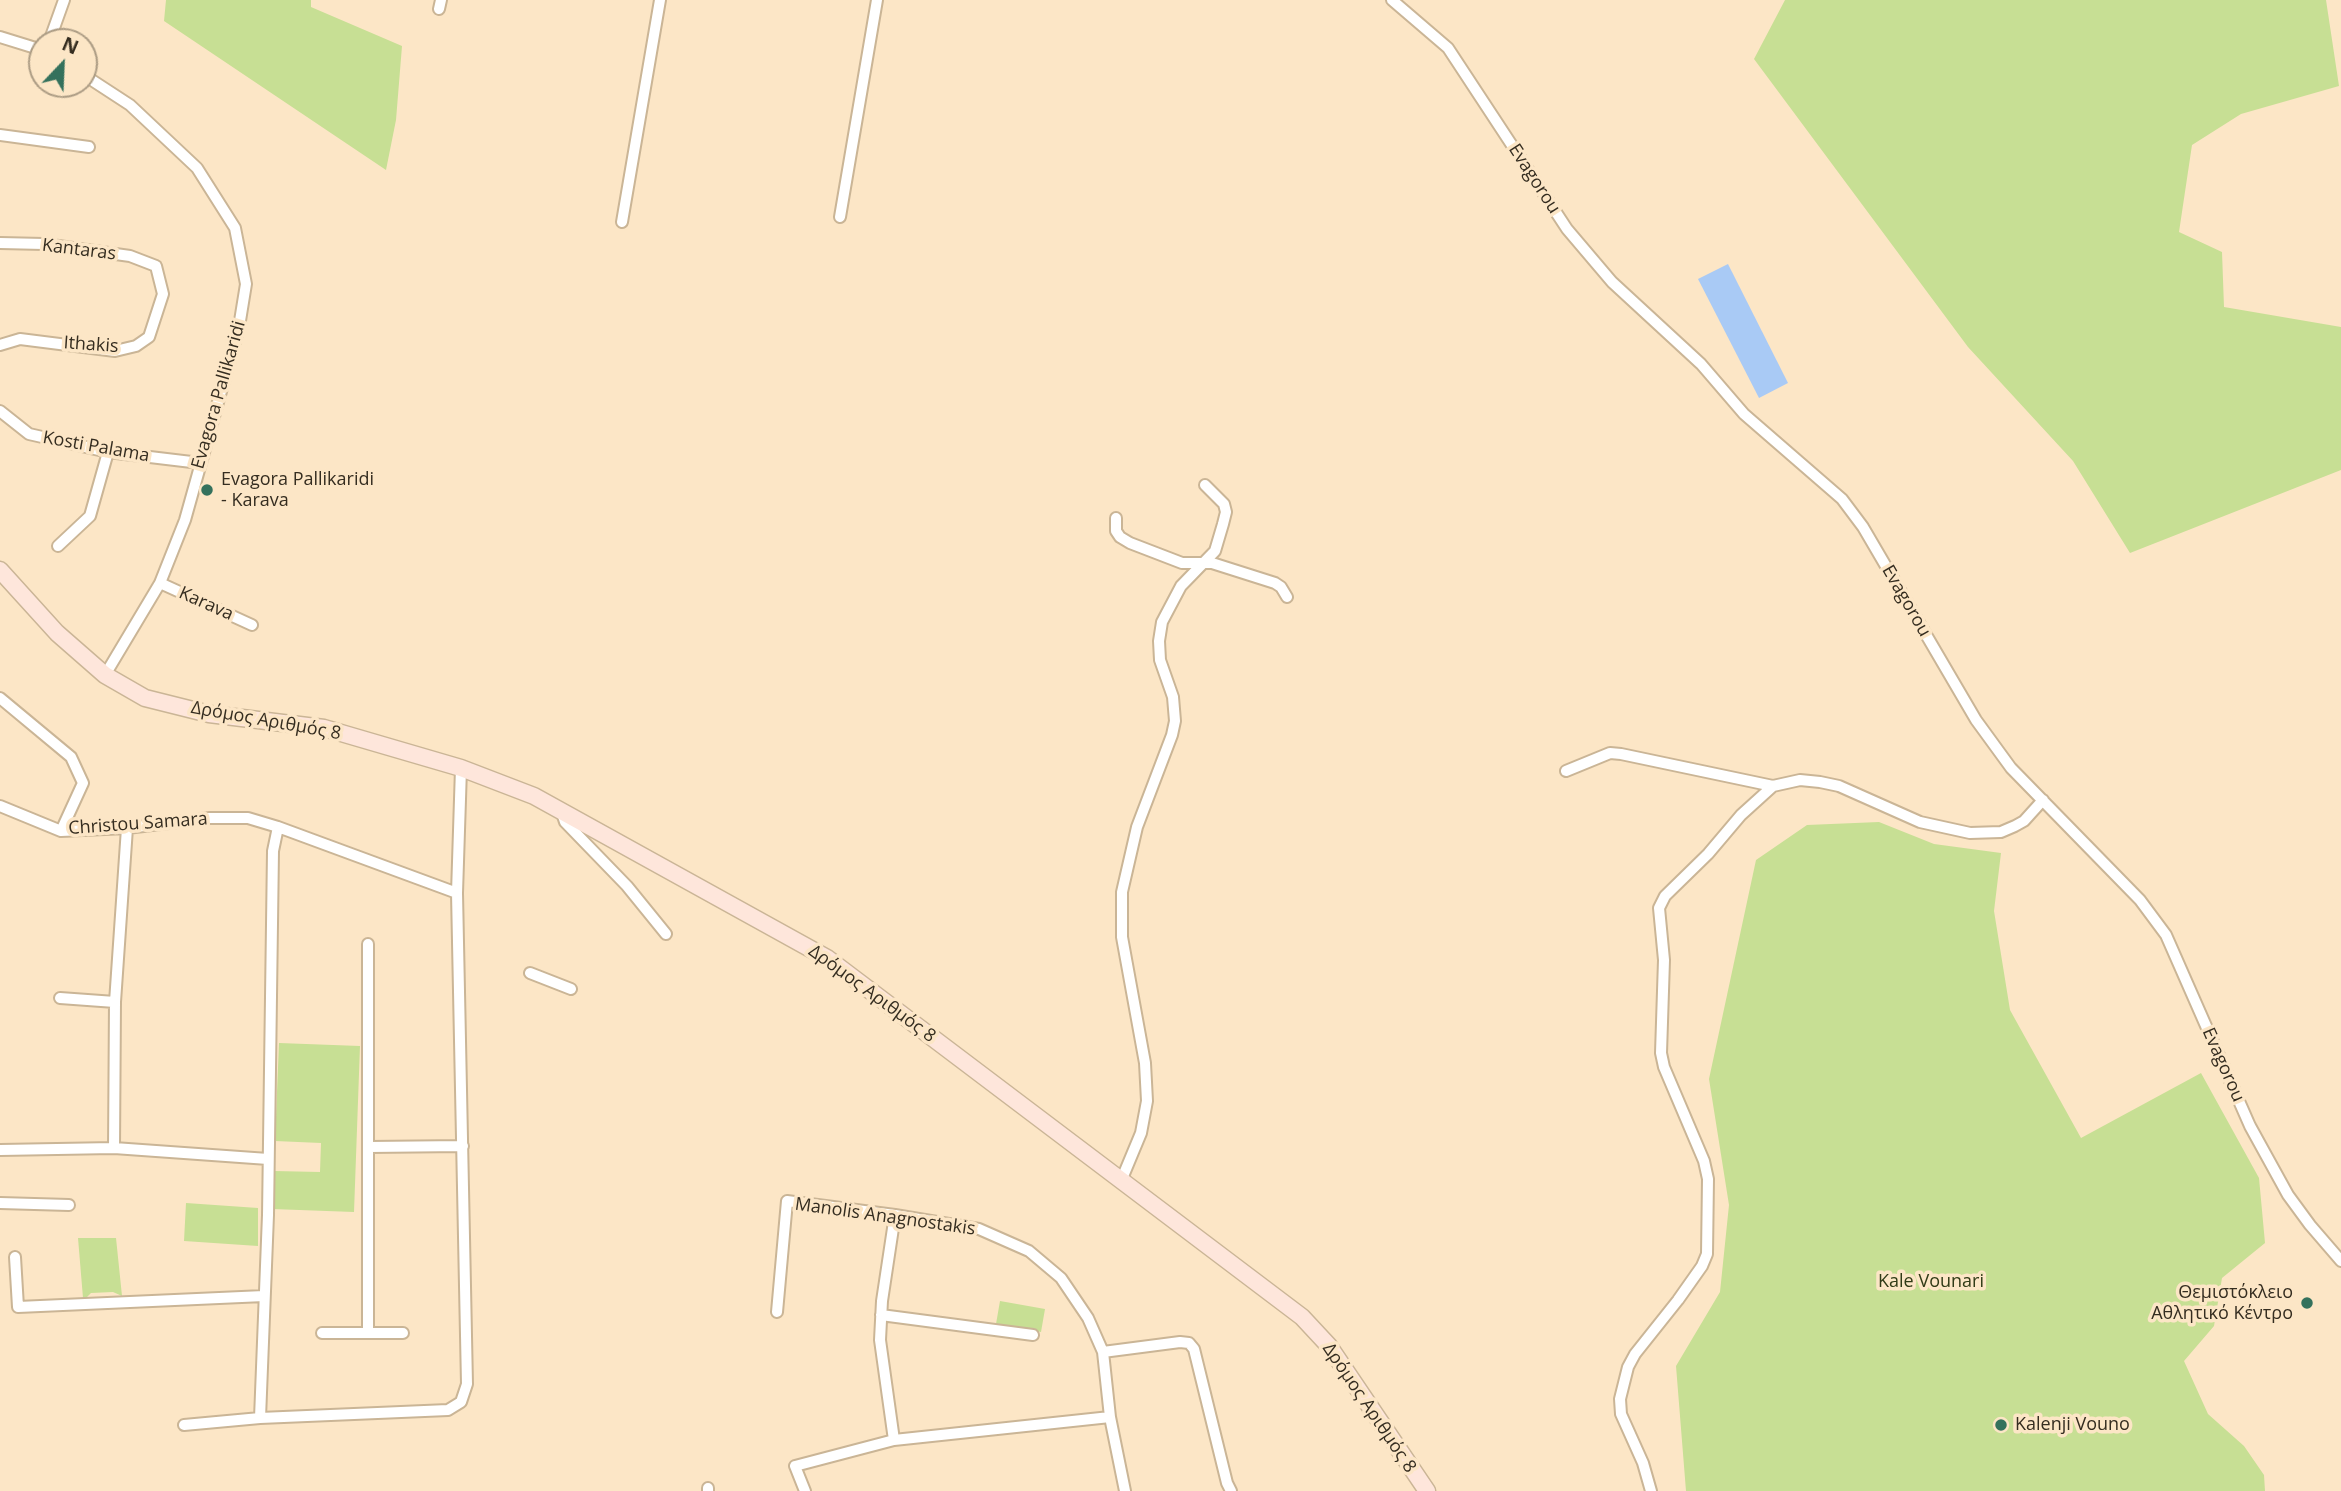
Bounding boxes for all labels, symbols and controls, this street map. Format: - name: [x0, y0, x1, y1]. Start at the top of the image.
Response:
- north arrow: [28, 28, 98, 98]
- text: N: [58, 31, 83, 60]
- street label: Evagorou: [1503, 140, 1565, 218]
- street label: Kantaras: [41, 235, 117, 265]
- street label: Evagora Pallikaridi: [188, 318, 250, 472]
- street label: Ithakis: [63, 332, 119, 358]
- street label: Kosti Palama: [41, 427, 151, 467]
- place label: Evagora Pallikaridi - Karava: [221, 469, 374, 512]
- marker: Evagora Pallikaridi - Karava: [199, 482, 215, 498]
- street label: Evagorou: [1877, 561, 1935, 641]
- street label: Karava: [175, 582, 237, 626]
- street label: Δρόμος Αριθμός 8: [189, 697, 343, 745]
- street label: Christou Samara: [68, 808, 208, 840]
- street label: Δρόμος Αριθμός 8: [804, 941, 940, 1047]
- street label: Evagorou: [2197, 1025, 2249, 1105]
- street label: Manolis Anagnostakis: [793, 1194, 977, 1240]
- park label: Kale Vounari: [1878, 1271, 1984, 1293]
- place label: Θεμιστόκλειο Αθλητικό Κέντρο: [2151, 1282, 2293, 1324]
- marker: Θεμιστόκλειο Αθλητικό Κέντρο: [2299, 1295, 2315, 1311]
- street label: Δρόμος Αριθμός 8: [1318, 1339, 1420, 1477]
- place label: Kalenji Vouno: [2015, 1414, 2130, 1436]
- marker: Kalenji Vouno: [1993, 1417, 2009, 1433]

